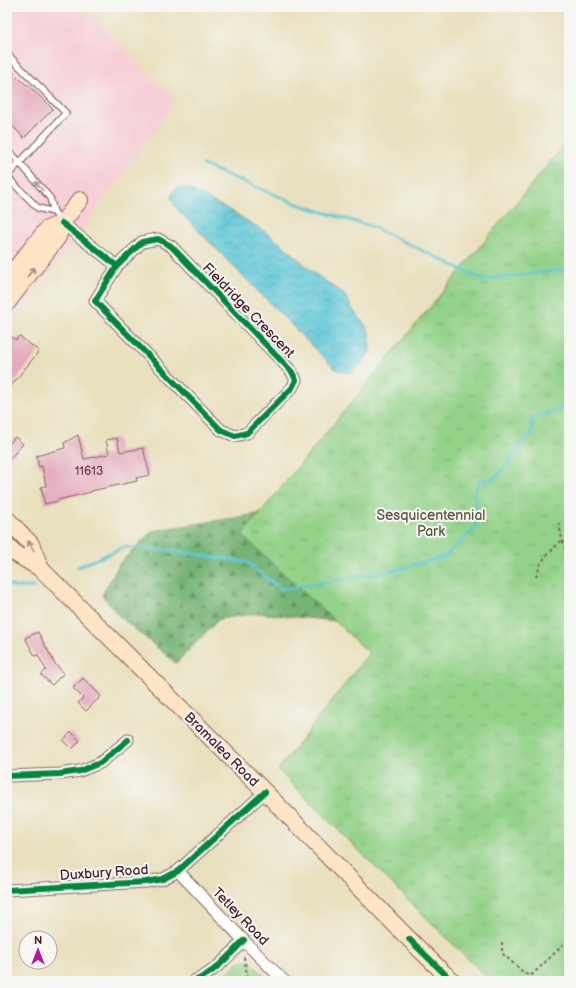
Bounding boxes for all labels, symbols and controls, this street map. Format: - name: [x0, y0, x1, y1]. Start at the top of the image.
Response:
- one-way arrow: [35, 181, 44, 191]
- street label: Fieldridge Crescent: [199, 259, 299, 362]
- one-way arrow: [27, 267, 35, 278]
- house number: 11613: [75, 464, 103, 479]
- park label: Sesquicentennial Park: [377, 507, 485, 540]
- one-way arrow: [27, 540, 34, 552]
- street label: Bramalea Road: [181, 708, 263, 790]
- street label: Duxbury Road: [59, 861, 149, 884]
- street label: Tetley Road: [209, 884, 272, 949]
- north arrow: [18, 930, 58, 970]
- text: N: [34, 934, 42, 947]

